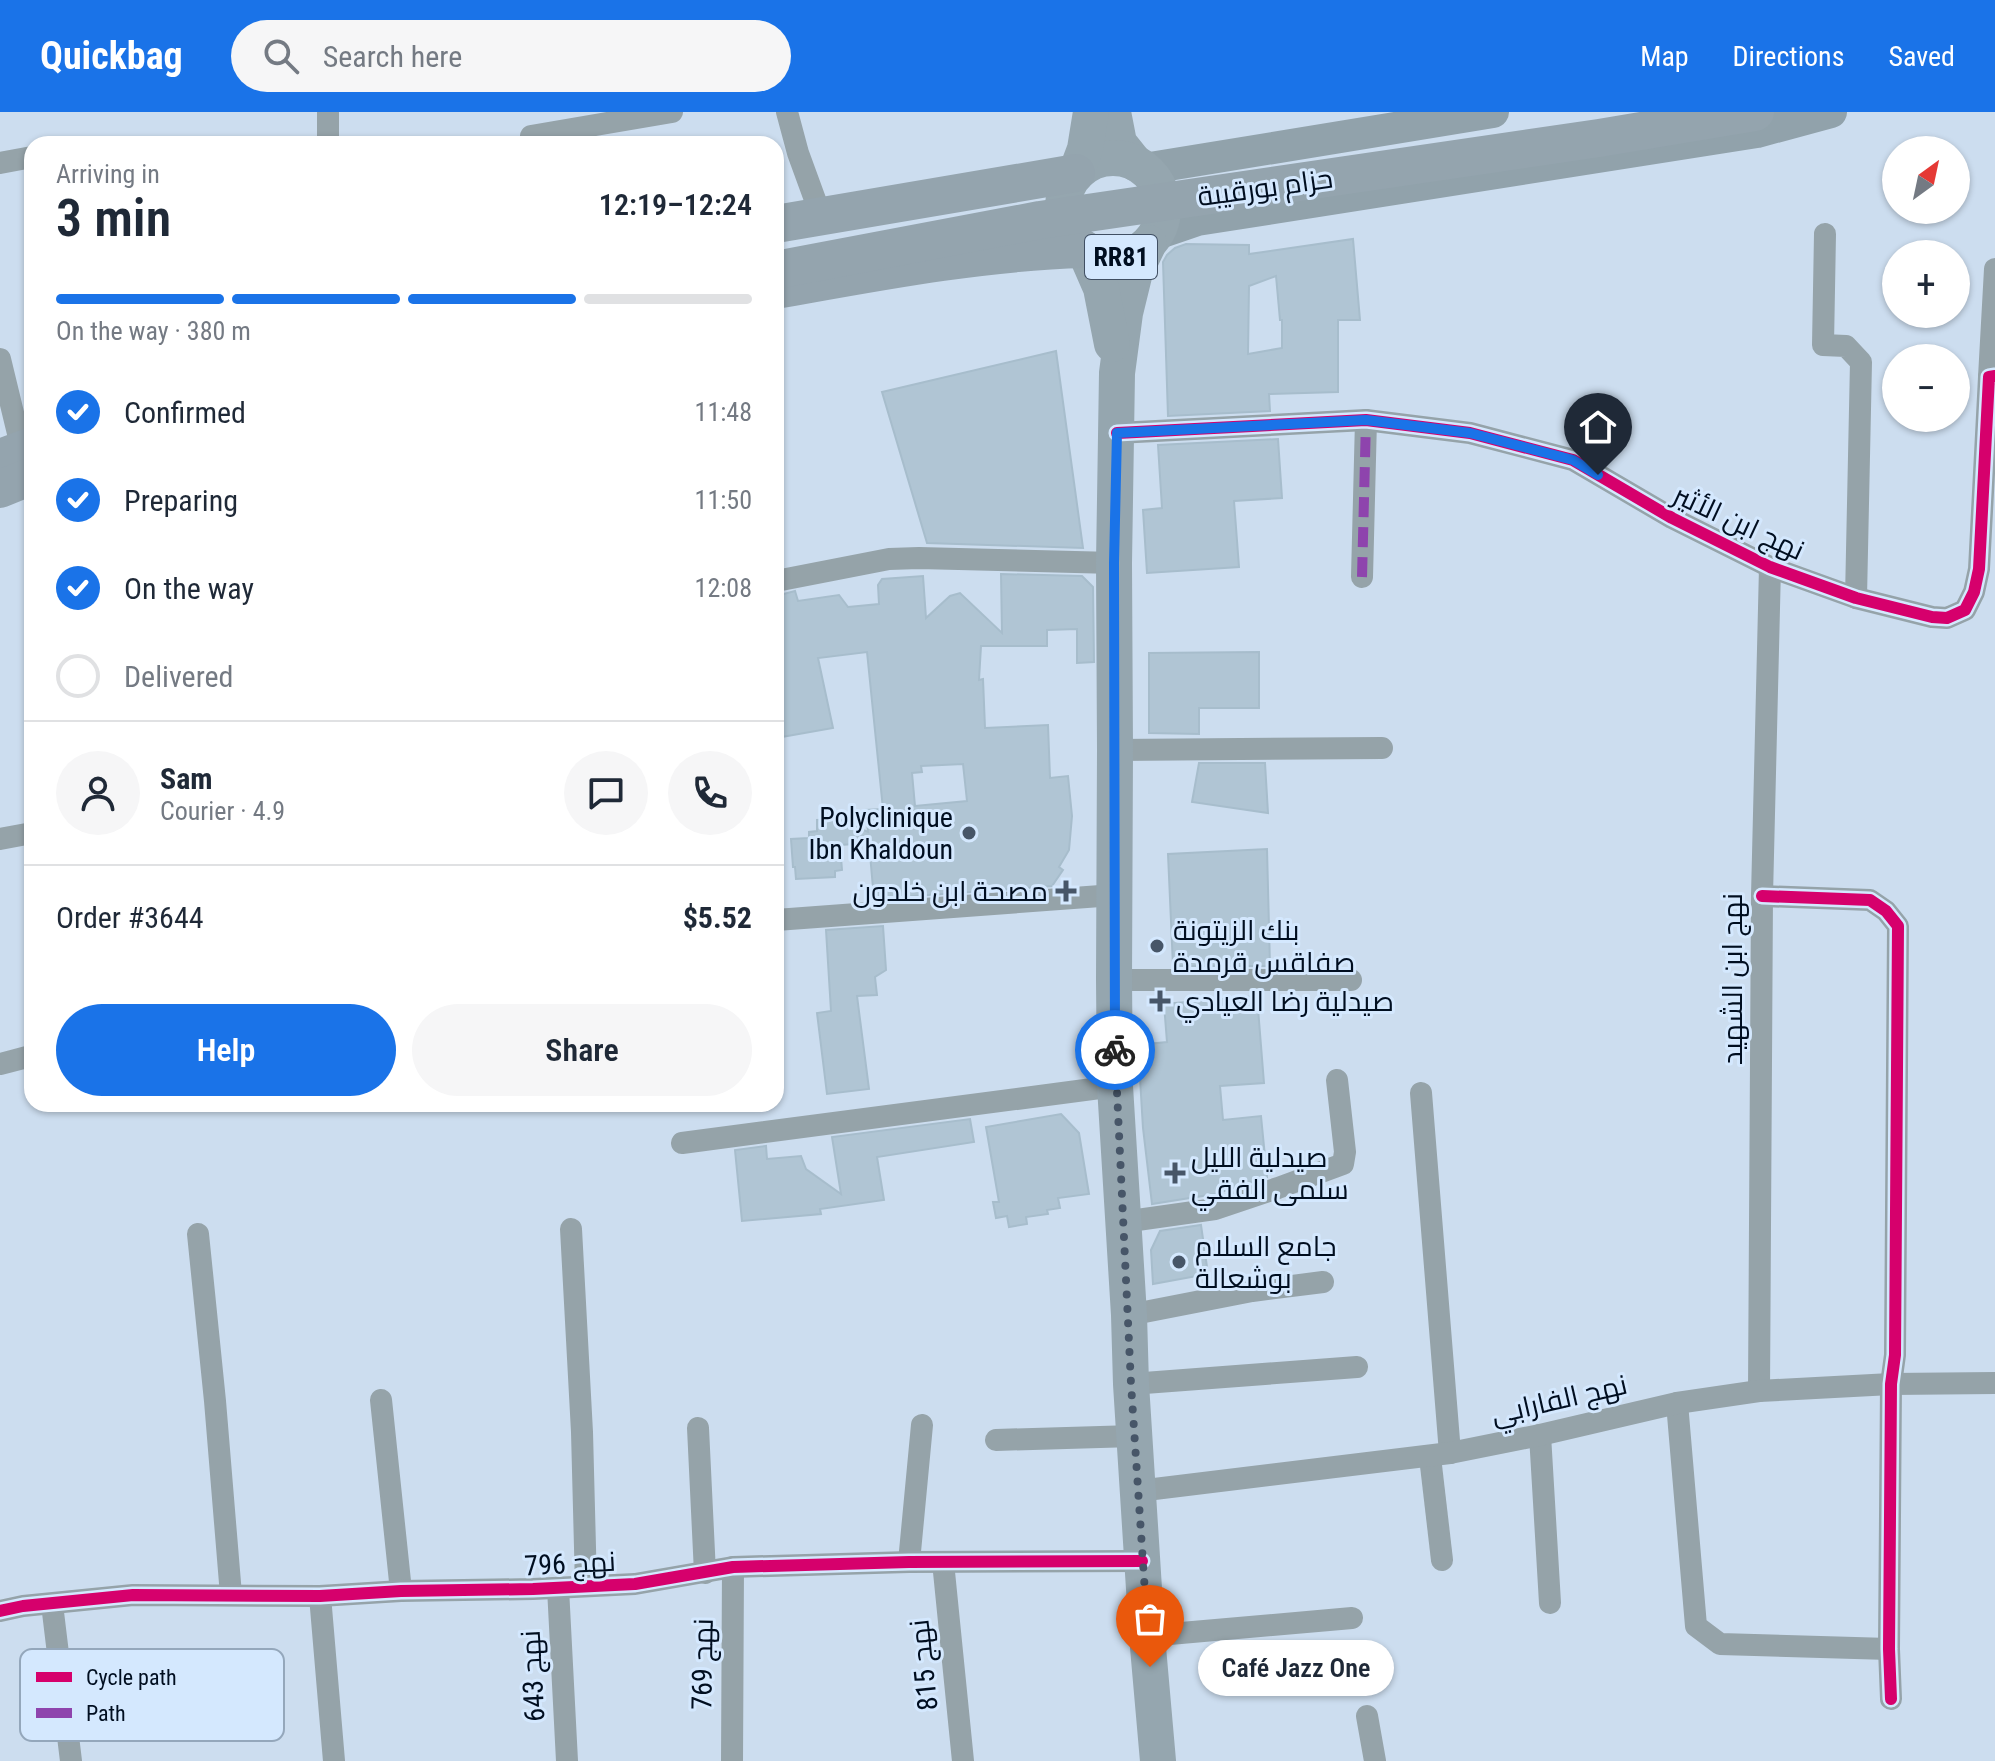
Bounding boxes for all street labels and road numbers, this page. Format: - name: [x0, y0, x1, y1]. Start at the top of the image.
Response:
- street label: حزام بورقيبة: [1195, 162, 1335, 216]
- road number: RR81: [1085, 235, 1157, 279]
- street label: نهج ابن الأثير: [1665, 477, 1810, 569]
- street label: نهج ابن الشهيد: [1716, 893, 1751, 1065]
- street label: نهج الفارابي: [1488, 1368, 1631, 1436]
- street label: نهج 796: [524, 1545, 617, 1584]
- street label: نهج 769: [685, 1618, 722, 1710]
- street label: نهج 815: [902, 1618, 947, 1712]
- street label: نهج 643: [514, 1629, 553, 1722]

